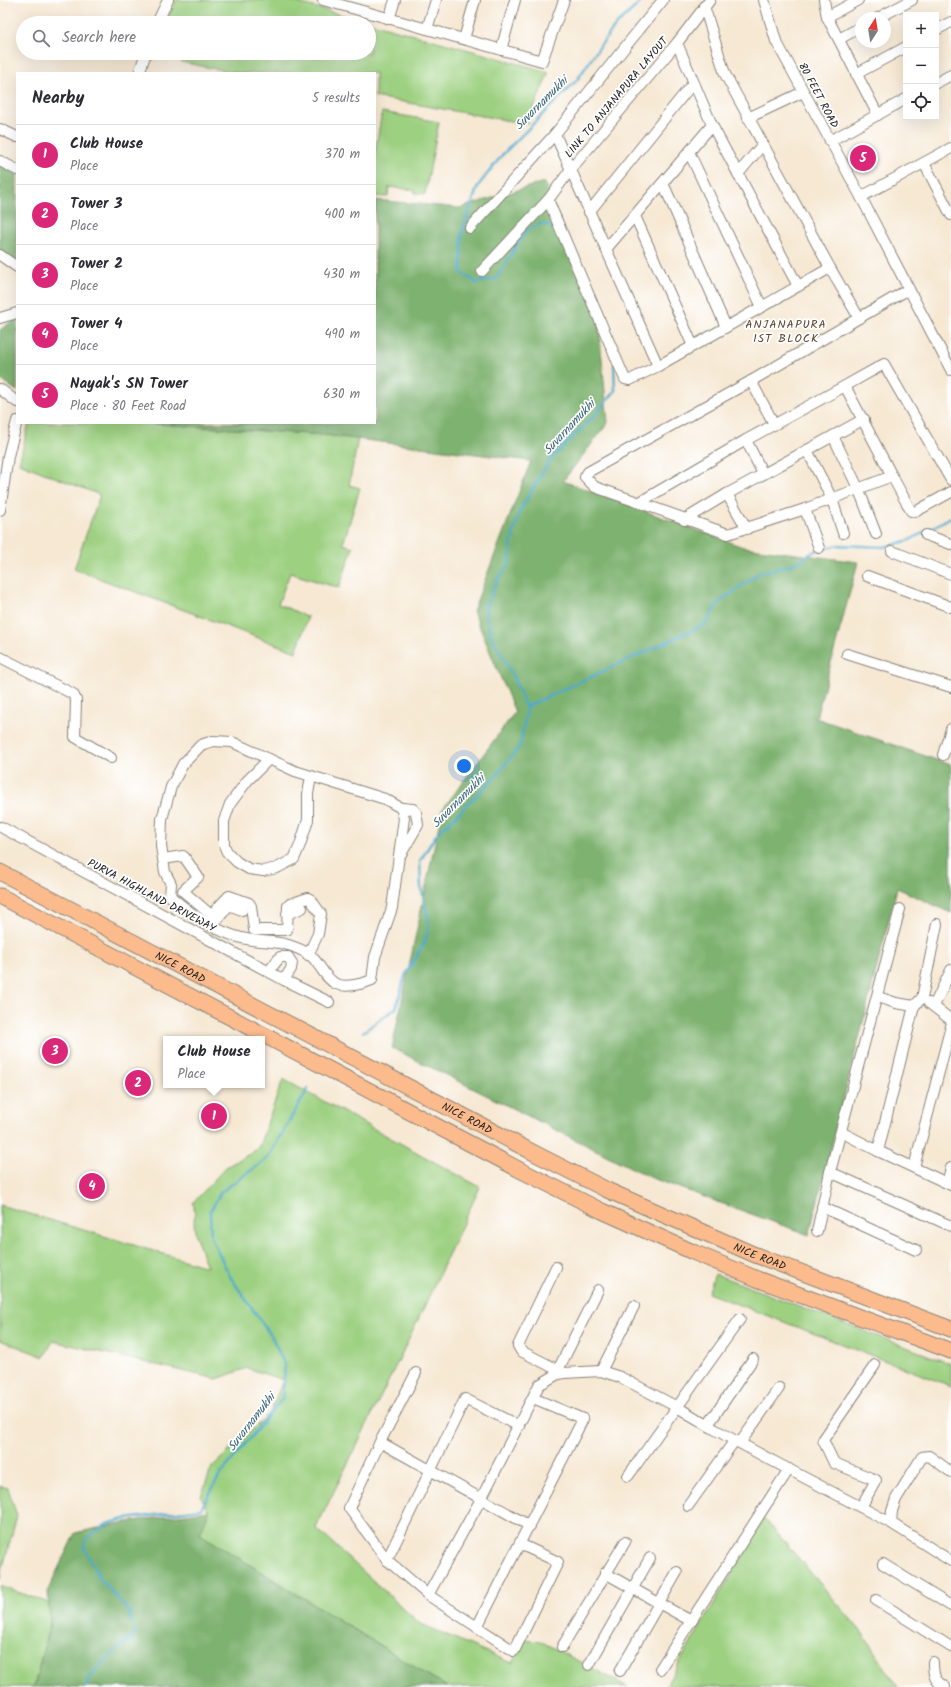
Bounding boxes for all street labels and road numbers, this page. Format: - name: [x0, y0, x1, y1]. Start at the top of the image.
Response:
- street label: LINK TO ANJANAPURA LAYOUT: [561, 32, 674, 162]
- street label: 80 FEET ROAD: [793, 59, 843, 132]
- street label: PURVA HIGHLAND DRIVEWAY: [84, 854, 220, 938]
- street label: NICE ROAD: [151, 947, 209, 989]
- street label: NICE ROAD: [438, 1098, 495, 1140]
- street label: NICE ROAD: [730, 1239, 789, 1276]

